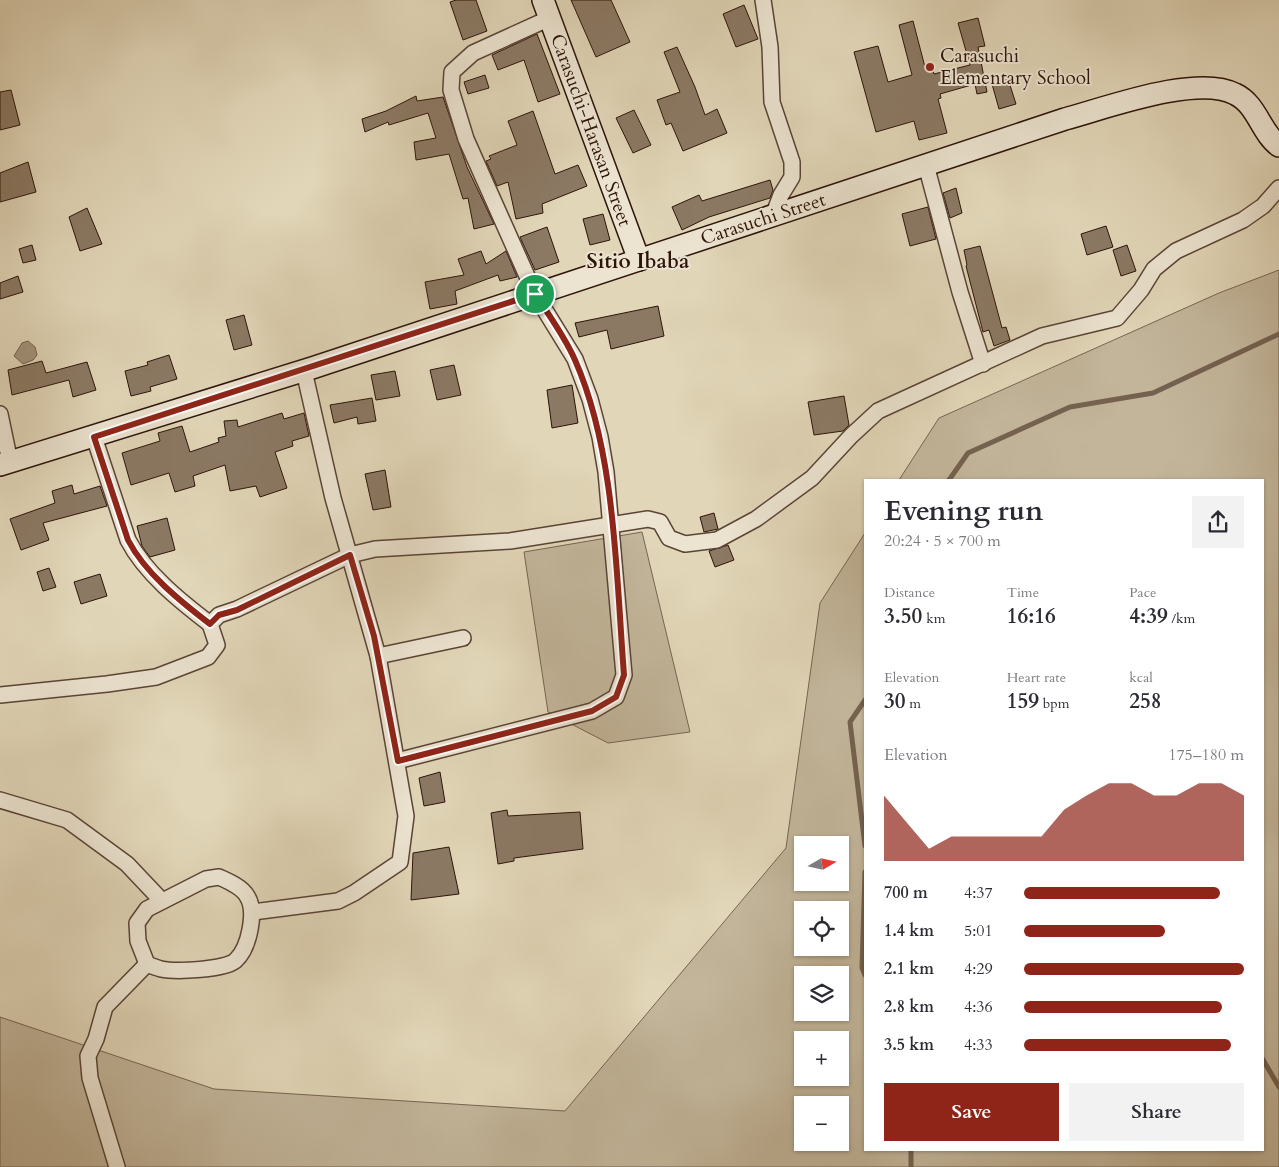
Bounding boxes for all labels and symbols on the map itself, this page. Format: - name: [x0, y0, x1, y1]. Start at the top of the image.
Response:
- street label: Carasuchi-Harasan Street: [544, 30, 638, 230]
- place label: Carasuchi Elementary School: [940, 43, 1091, 91]
- marker: Carasuchi Elementary School: [924, 61, 936, 73]
- street label: Carasuchi Street: [697, 187, 829, 251]
- district label: Sitio Ibaba: [587, 247, 690, 276]
- pin: [514, 273, 556, 315]
- north arrow: [794, 836, 849, 891]

